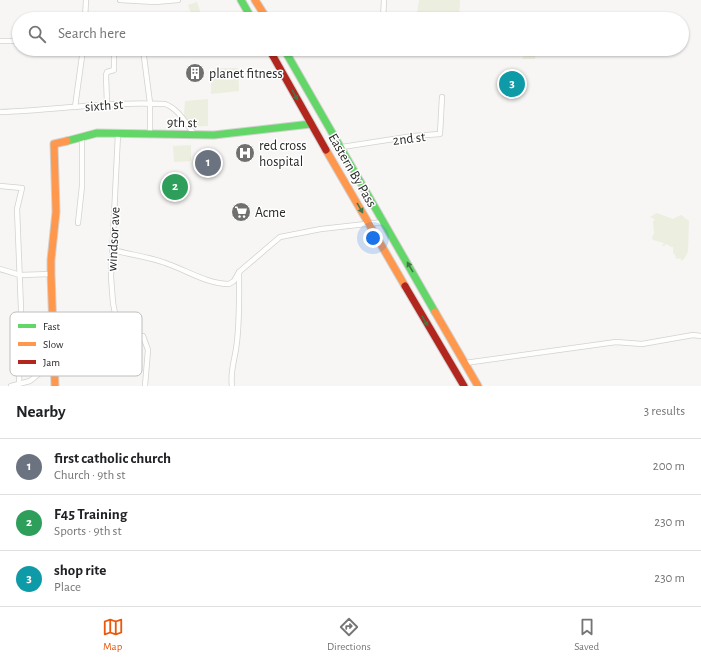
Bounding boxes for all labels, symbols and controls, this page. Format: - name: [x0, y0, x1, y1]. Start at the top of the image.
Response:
- search box: [12, 12, 689, 56]
- icon: search: [26, 23, 48, 45]
- text: Search here: [58, 26, 126, 41]
- building icon: planet fitness: [184, 62, 206, 84]
- place label: planet fitness: [209, 67, 283, 81]
- pin: 3: [499, 69, 525, 99]
- one-way arrow: [292, 89, 299, 101]
- street label: sixth st: [84, 98, 124, 114]
- street label: 9th st: [167, 116, 198, 130]
- street label: 2nd st: [392, 130, 427, 148]
- street label: Eastern By Pass: [325, 131, 379, 210]
- place label: red cross hospital: [259, 139, 307, 169]
- hospital icon: red cross hospital: [234, 142, 256, 164]
- pin: 1: [195, 148, 221, 178]
- pin: 2: [162, 172, 188, 202]
- supermarket icon: Acme: [230, 201, 252, 223]
- one-way arrow: [356, 202, 363, 214]
- street label: windsor ave: [105, 206, 123, 272]
- place label: Acme: [255, 206, 286, 220]
- your location: [363, 228, 383, 248]
- one-way arrow: [407, 261, 414, 273]
- legend: [10, 312, 142, 376]
- one-way arrow: [421, 315, 428, 327]
- text: Fast: [43, 321, 61, 332]
- text: Slow: [43, 339, 64, 350]
- text: Jam: [43, 357, 60, 368]
- text: Nearby: [16, 403, 66, 420]
- text: 3 results: [644, 405, 685, 418]
- text: first catholic church: [54, 451, 171, 466]
- text: 1: [27, 460, 31, 473]
- text: 200 m: [653, 460, 685, 473]
- text: Church · 9th st: [54, 469, 125, 482]
- text: F45 Training: [54, 507, 127, 522]
- text: 2: [26, 516, 32, 529]
- text: 230 m: [654, 516, 685, 529]
- text: Sports · 9th st: [54, 525, 122, 538]
- text: shop rite: [54, 563, 106, 578]
- text: 3: [26, 572, 32, 585]
- text: 230 m: [654, 572, 685, 585]
- text: Place: [54, 581, 81, 594]
- tab: Map: [102, 616, 124, 653]
- tab: Directions: [327, 616, 371, 653]
- tab: Saved: [574, 616, 599, 653]

